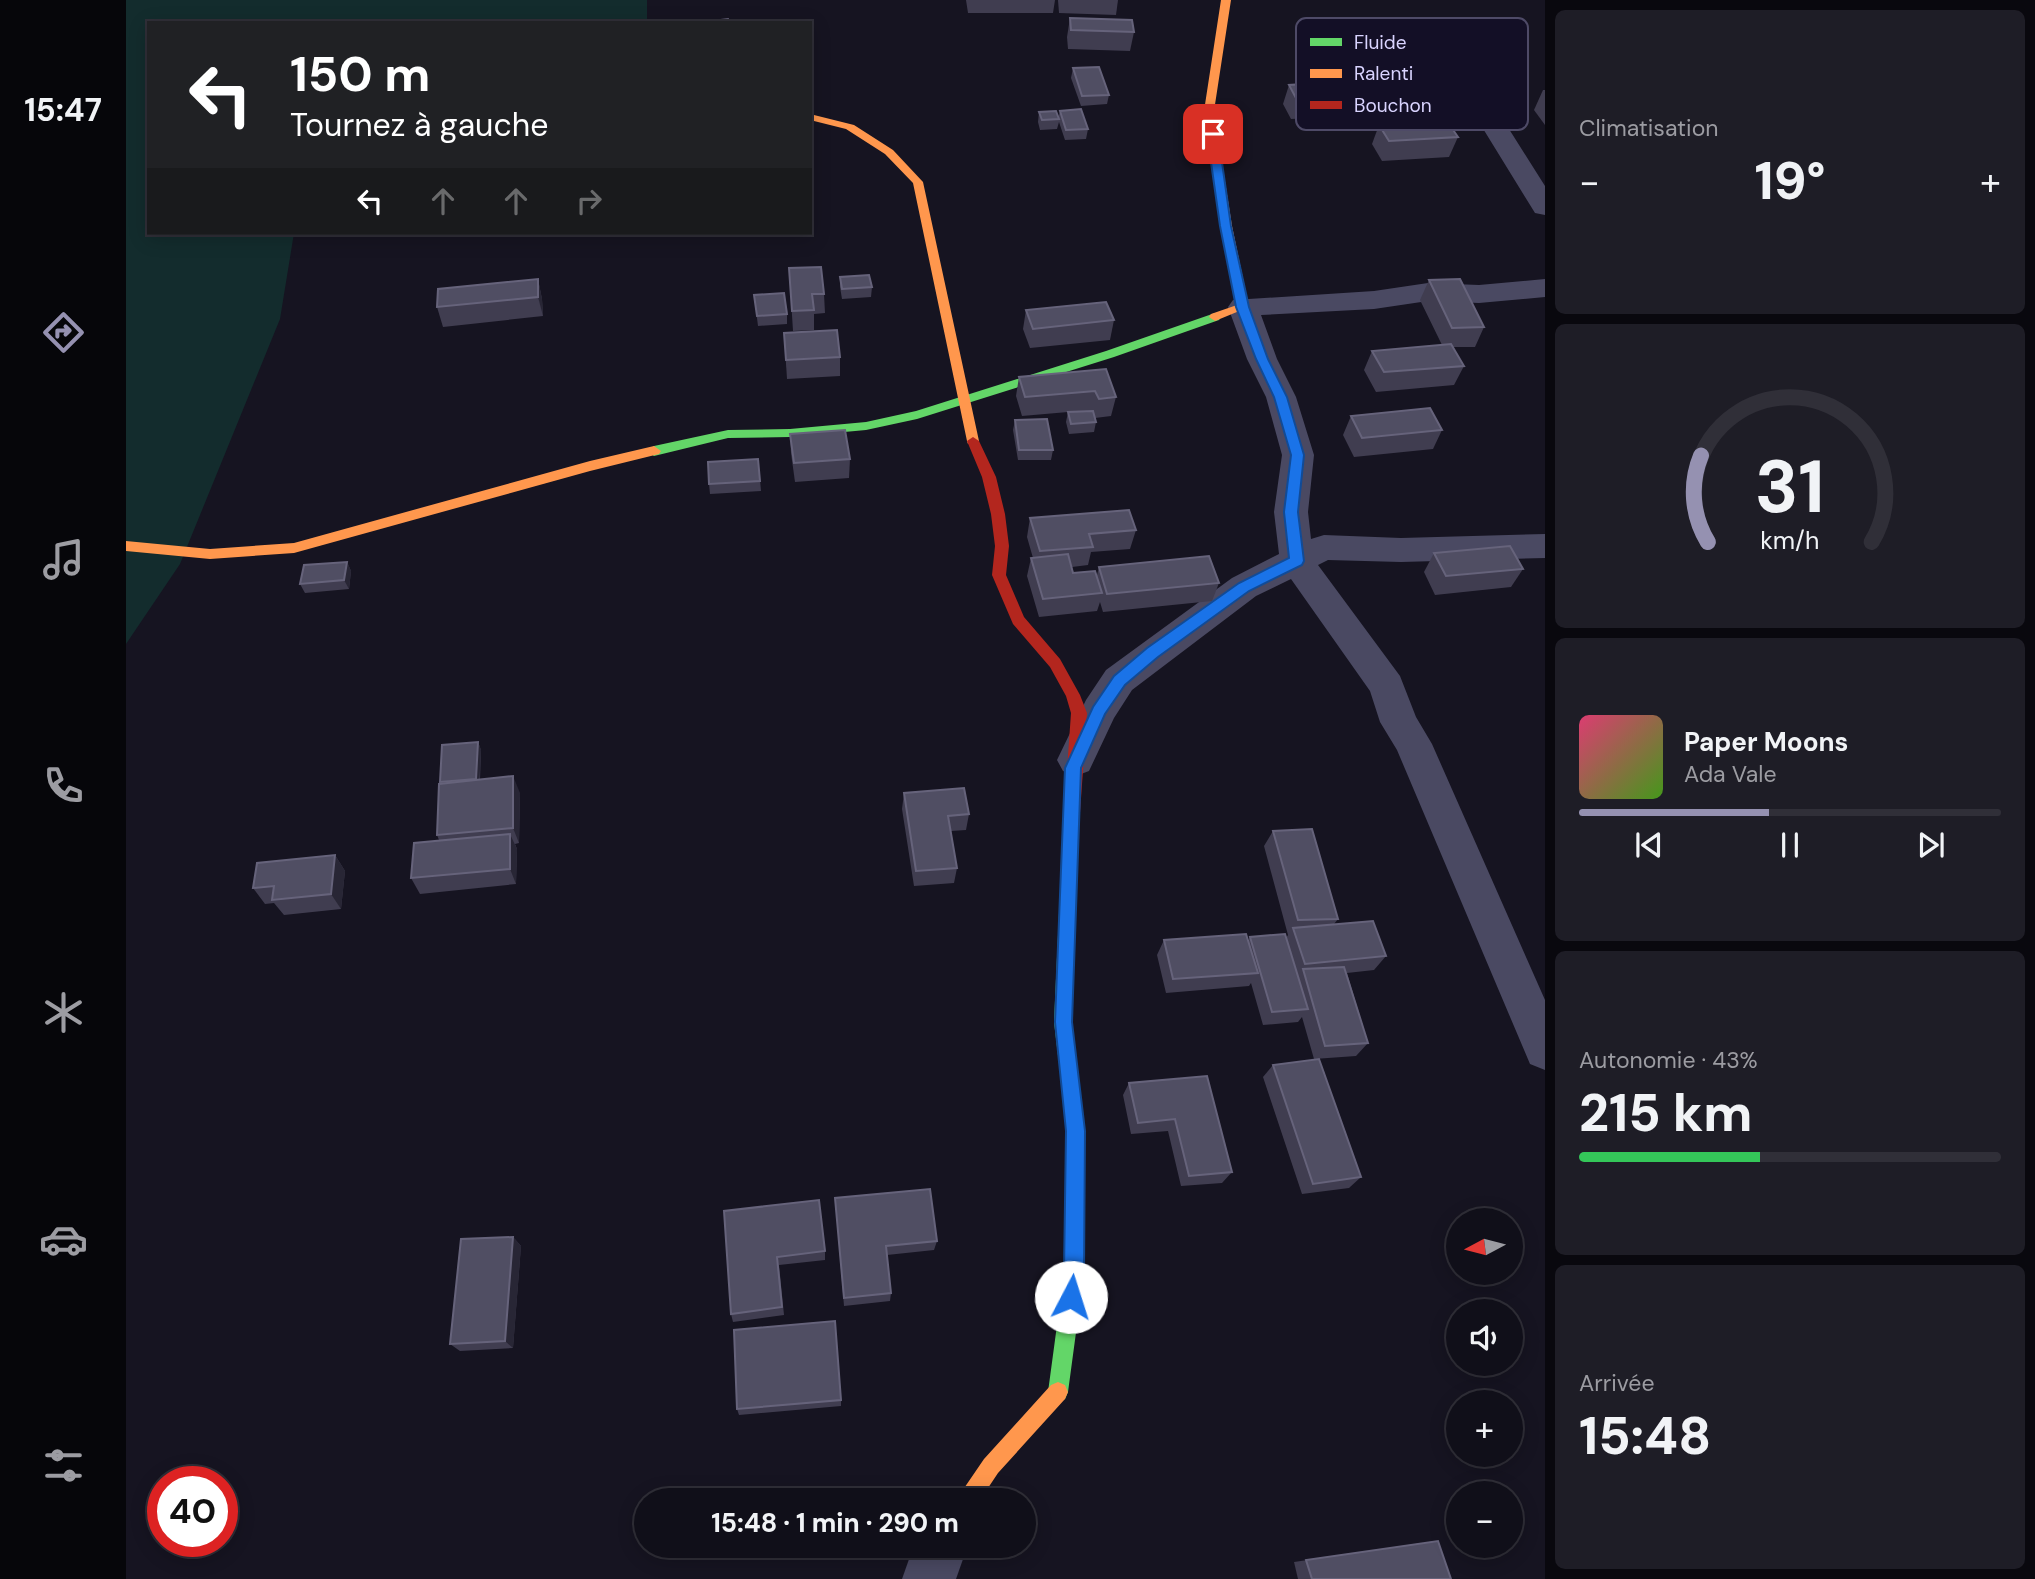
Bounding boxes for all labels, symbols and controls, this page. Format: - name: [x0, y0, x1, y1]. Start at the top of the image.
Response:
- legend: [1296, 18, 1528, 130]
- text: Fluide: [1354, 30, 1407, 55]
- text: 150 m: [290, 42, 430, 106]
- icon: left: [175, 49, 266, 140]
- text: Ralenti: [1354, 61, 1413, 86]
- text: 15:47: [24, 89, 102, 131]
- text: Bouchon: [1354, 93, 1432, 118]
- text: Tournez à gauche: [290, 104, 548, 146]
- pin: [1183, 104, 1243, 164]
- text: Climatisation: [1579, 113, 1718, 143]
- icon: arrive: [1194, 115, 1232, 153]
- text: 19°: [1754, 147, 1826, 215]
- text: −: [1579, 157, 1600, 207]
- text: +: [1980, 157, 2001, 207]
- icon: left: [351, 182, 389, 220]
- icon: ahead: [424, 182, 462, 220]
- icon: ahead: [497, 182, 535, 220]
- icon: right: [570, 182, 608, 220]
- icon: directions: [39, 308, 88, 357]
- text: 31: [1755, 440, 1825, 535]
- text: km/h: [1760, 523, 1820, 556]
- icon: music: [39, 535, 88, 584]
- text: Paper Moons: [1684, 725, 1848, 759]
- text: Ada Vale: [1684, 759, 1777, 789]
- icon: phone: [39, 761, 88, 810]
- icon: previous: [1630, 826, 1668, 864]
- icon: pause: [1771, 826, 1809, 864]
- icon: next: [1912, 826, 1950, 864]
- icon: climate: [39, 988, 88, 1037]
- text: Autonomie · 43%: [1579, 1045, 1757, 1075]
- text: 215 km: [1579, 1079, 1752, 1147]
- north arrow: [1446, 1208, 1522, 1284]
- map controls: [1446, 1208, 1523, 1558]
- icon: car: [39, 1215, 88, 1264]
- position arrow: [1034, 1260, 1108, 1334]
- button: sound: [1446, 1299, 1523, 1376]
- text: Arrivée: [1579, 1368, 1655, 1398]
- button: +: [1446, 1390, 1523, 1467]
- text: 15:48: [1579, 1402, 1711, 1470]
- icon: filters: [39, 1441, 88, 1490]
- speed limit sign: 40: [147, 1466, 238, 1557]
- button: −: [1446, 1481, 1523, 1558]
- text: 15:48 · 1 min · 290 m: [711, 1506, 959, 1540]

